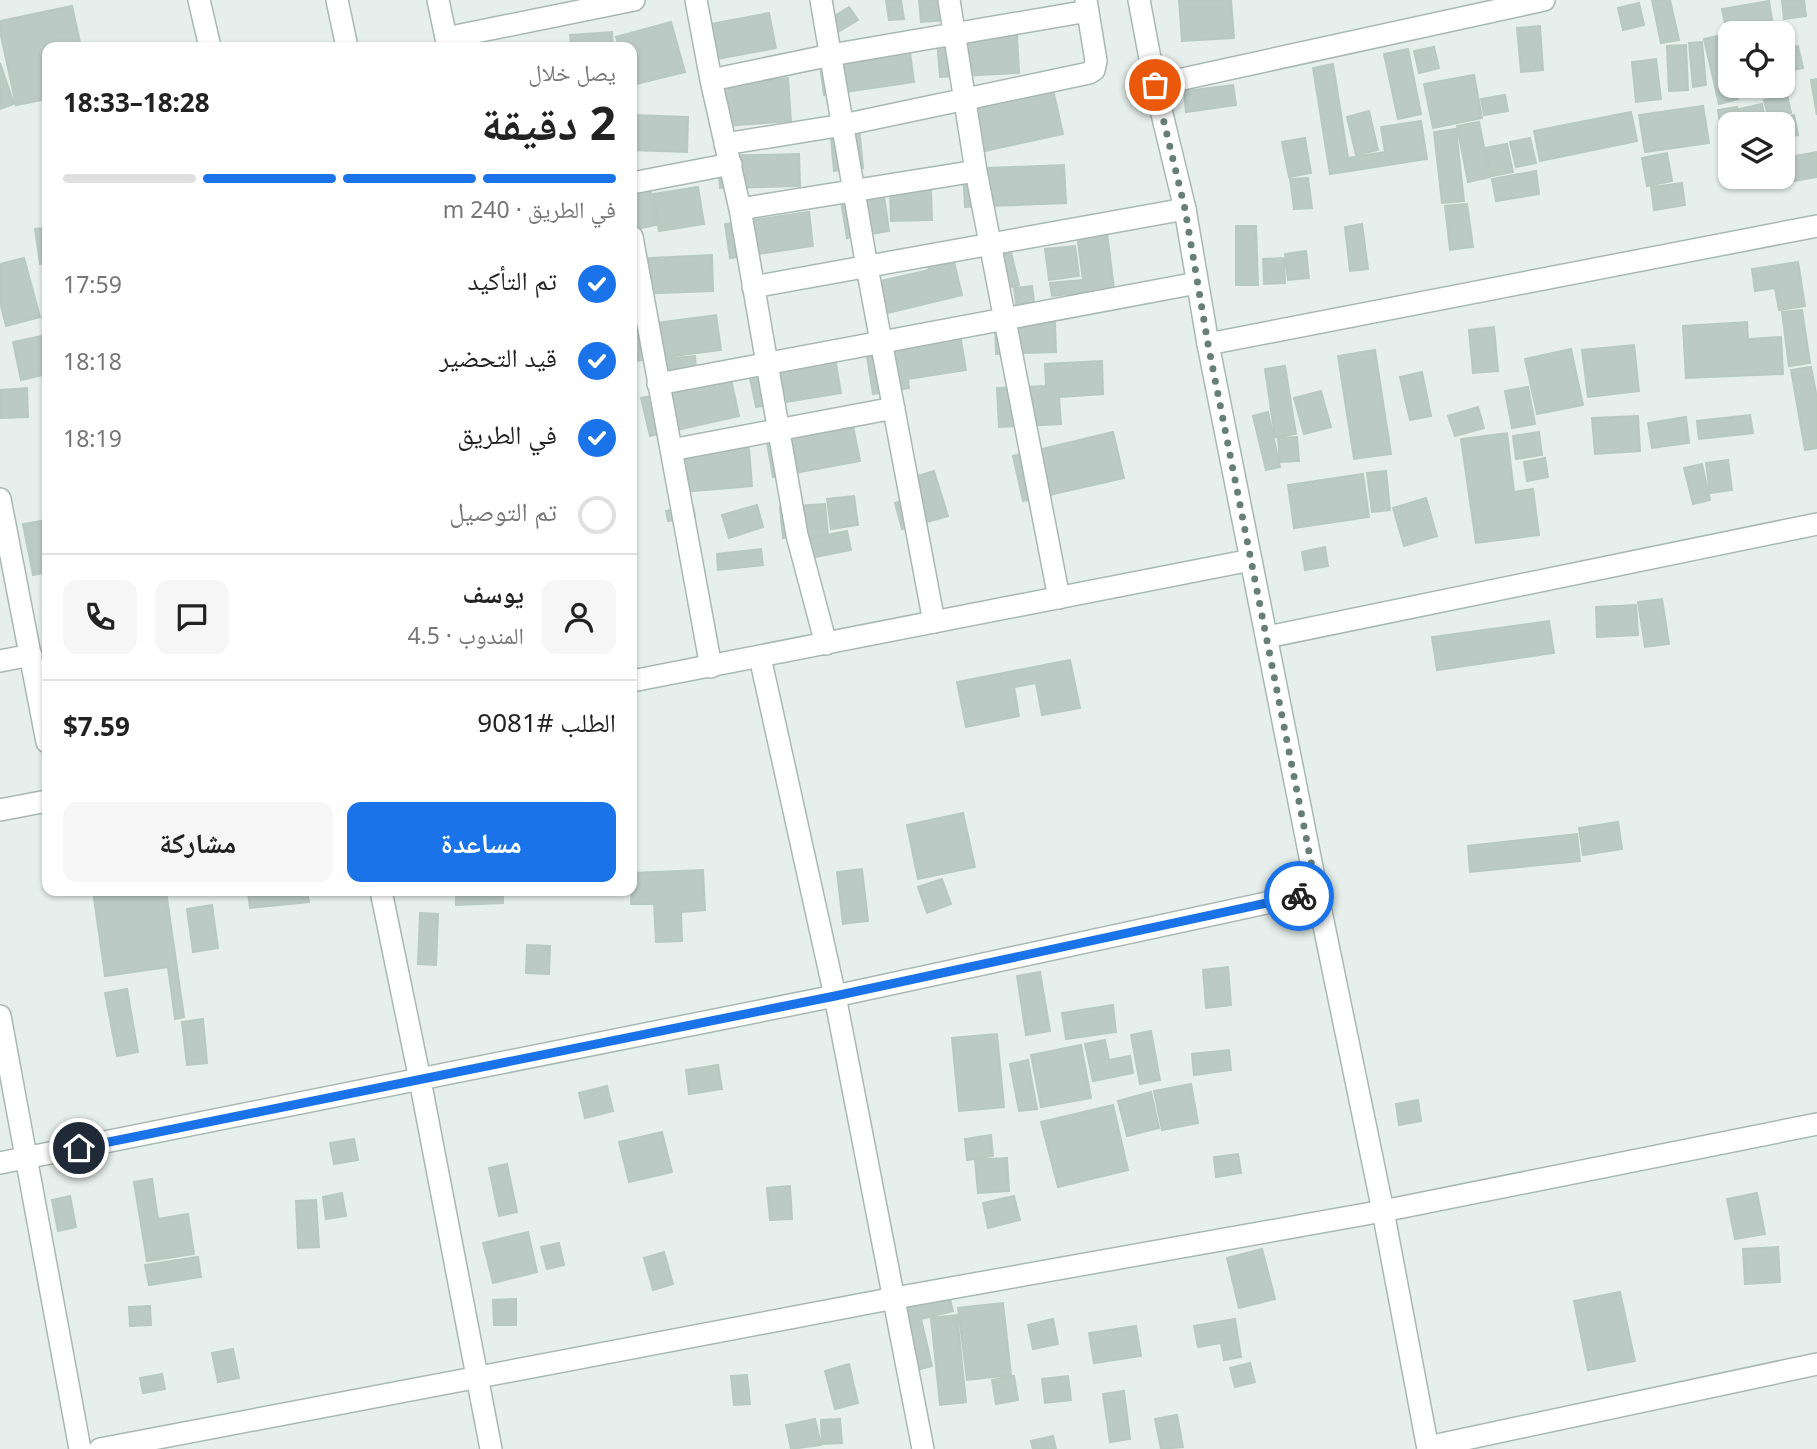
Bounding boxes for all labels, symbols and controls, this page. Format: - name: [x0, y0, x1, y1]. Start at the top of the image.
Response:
- map controls: [1718, 21, 1795, 189]
- button: locate: [1718, 21, 1795, 98]
- pin: [1125, 55, 1185, 115]
- text: يصل خلال: [528, 56, 616, 88]
- icon: bag: [1136, 66, 1174, 104]
- text: 18:28–18:33: [63, 84, 210, 120]
- text: 2 دقيقة: [481, 91, 616, 153]
- button: layers: [1718, 112, 1795, 189]
- text: في الطريق · 240 m: [443, 193, 616, 225]
- text: تم التأكيد: [467, 262, 557, 298]
- icon: check: [578, 265, 616, 303]
- text: 17:59: [63, 268, 122, 300]
- text: قيد التحضير: [439, 339, 557, 375]
- icon: check: [578, 342, 616, 380]
- text: 18:18: [63, 345, 122, 377]
- text: في الطريق: [457, 416, 557, 452]
- icon: check: [578, 419, 616, 457]
- text: 18:19: [63, 422, 122, 454]
- text: تم التوصيل: [449, 493, 557, 529]
- text: يوسف: [463, 575, 524, 611]
- button: phone: [63, 580, 137, 654]
- button: chat: [155, 580, 229, 654]
- button: person: [542, 580, 616, 654]
- text: المندوب · 4.5: [407, 619, 524, 651]
- text: الطلب #9081: [477, 704, 616, 740]
- text: $7.59: [63, 708, 130, 744]
- button: مشاركة: [63, 802, 333, 882]
- button: مساعدة: [347, 802, 616, 882]
- courier: [1264, 861, 1334, 931]
- icon: bike: [1280, 877, 1318, 915]
- pin: [49, 1118, 109, 1178]
- icon: home: [60, 1129, 98, 1167]

